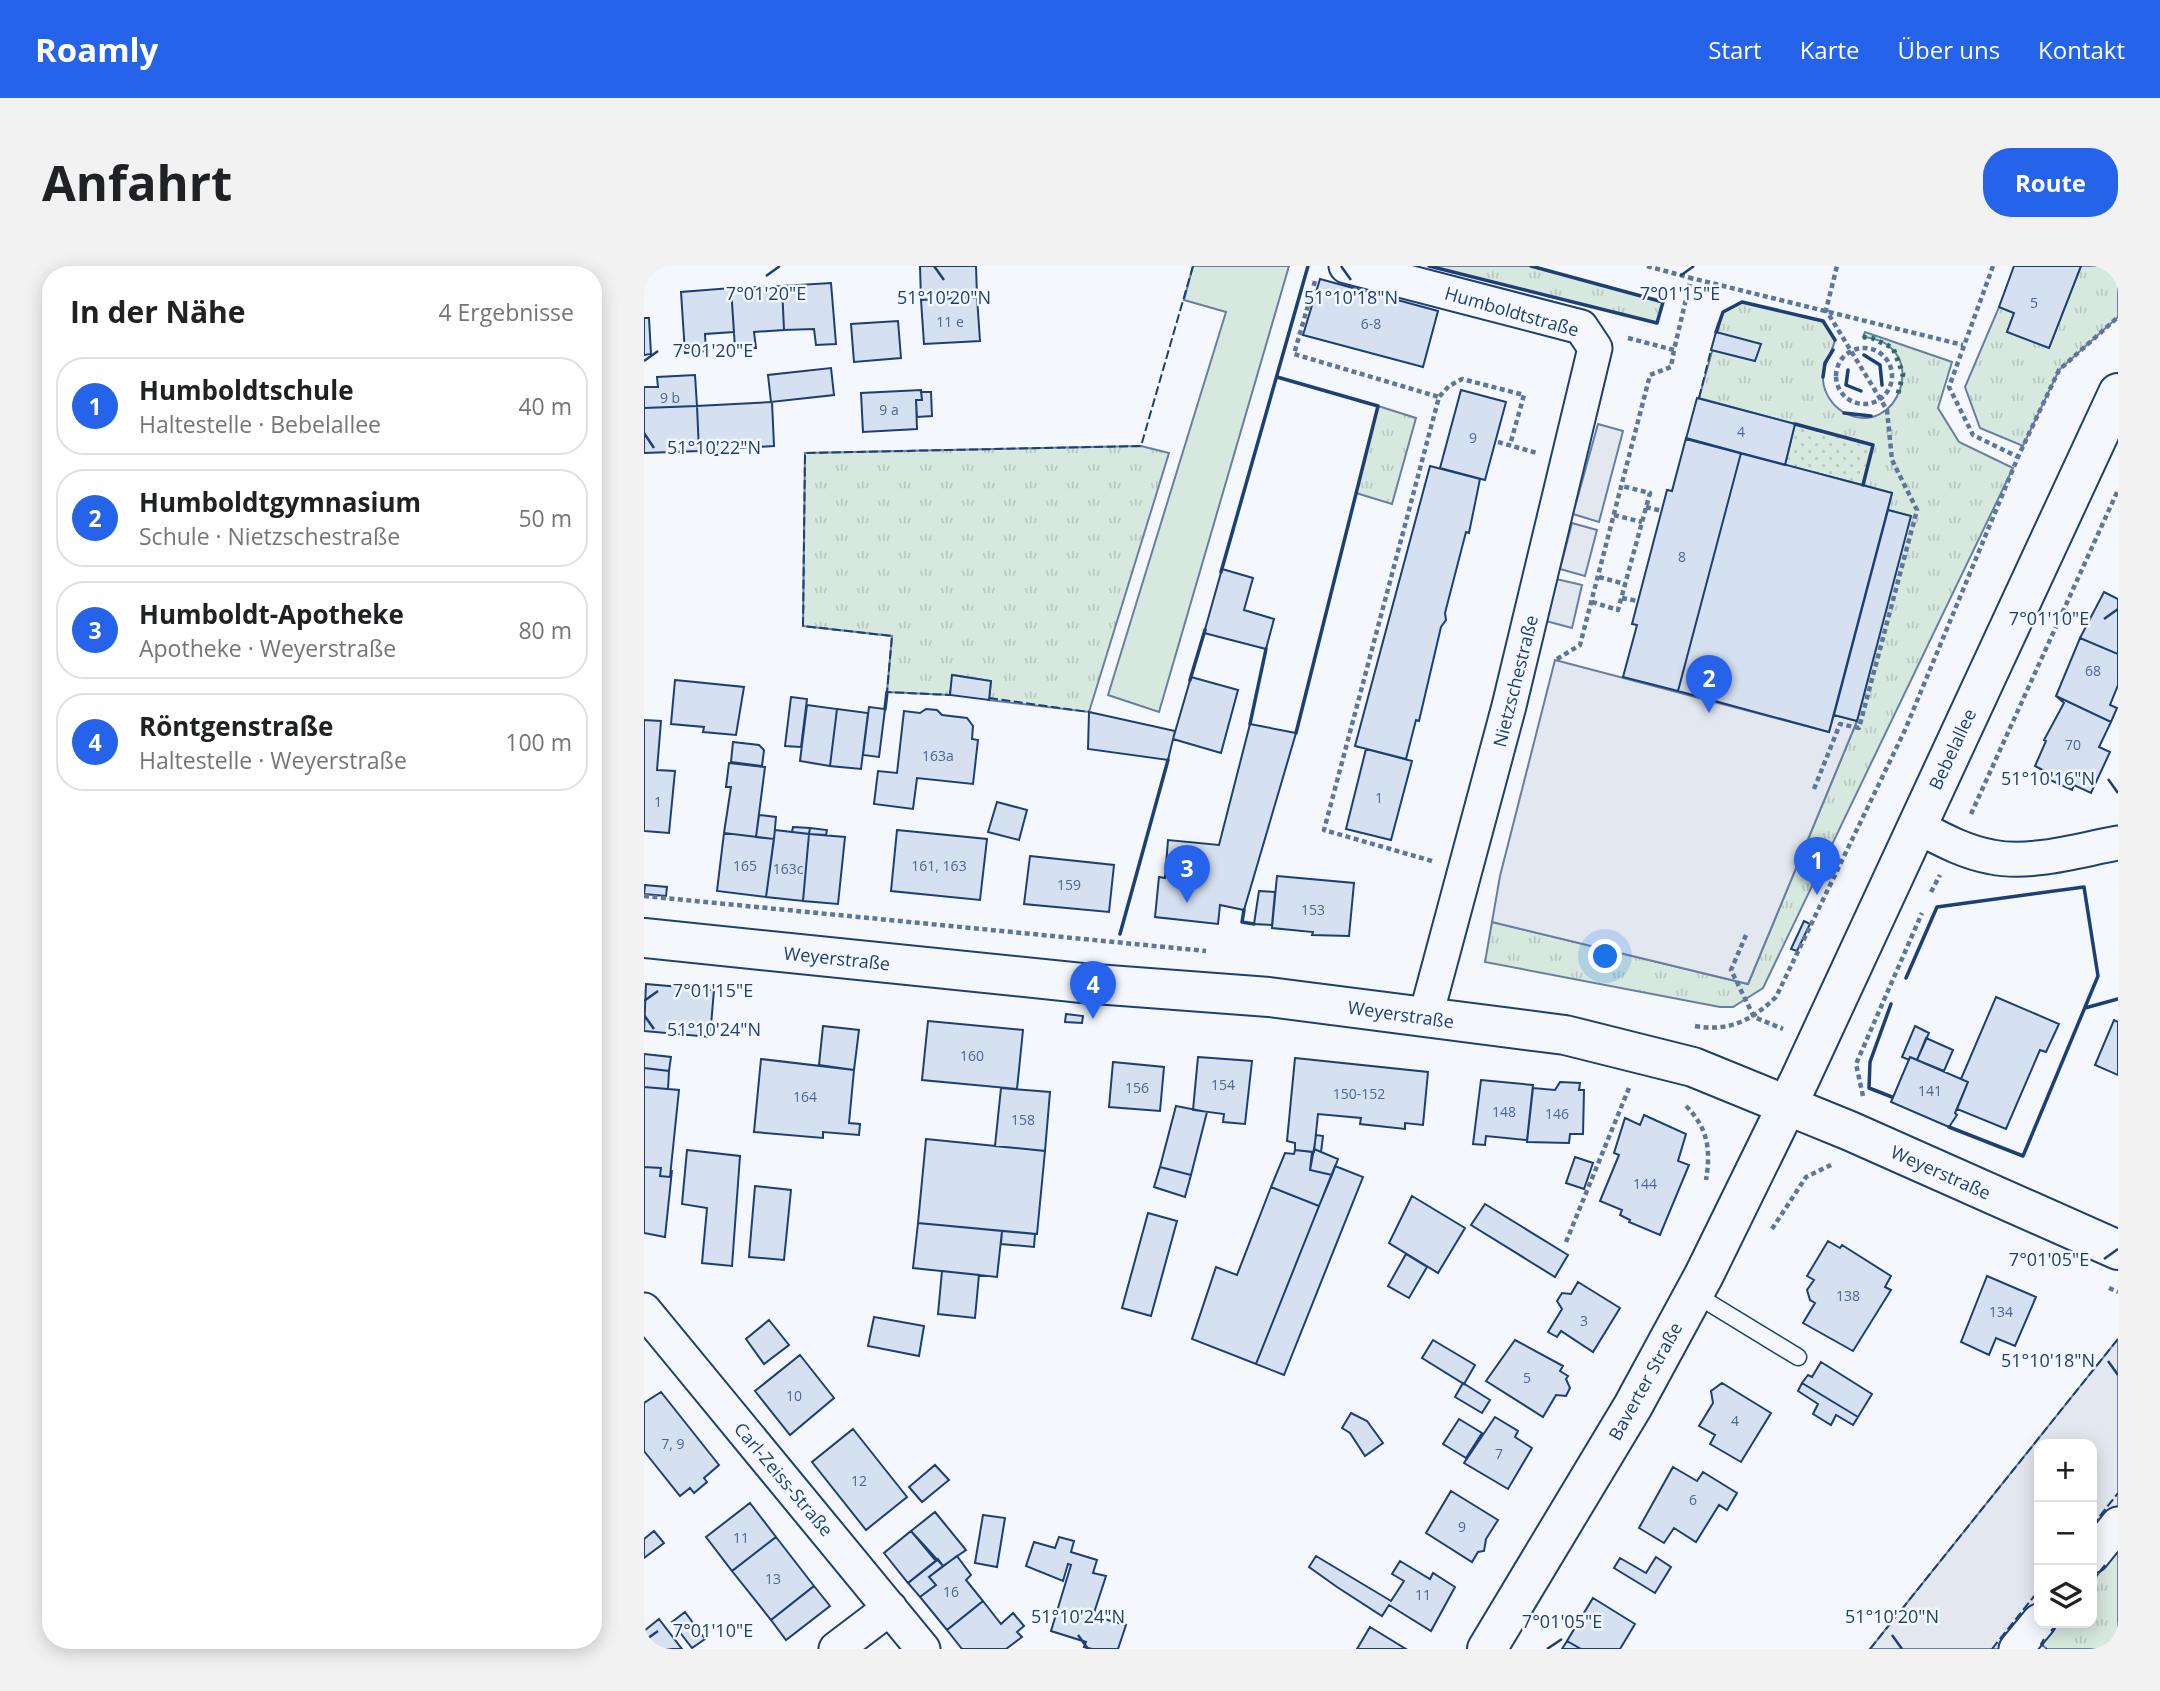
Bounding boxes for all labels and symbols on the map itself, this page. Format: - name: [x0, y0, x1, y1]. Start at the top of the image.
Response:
- street label: Humboldtstraße: [1442, 280, 1582, 342]
- text: 7°01'20"E: [726, 281, 806, 305]
- text: 7°01'15"E: [1640, 281, 1720, 305]
- text: 51°10'20"N: [897, 285, 991, 309]
- text: 51°10'18"N: [1304, 285, 1398, 309]
- house number: 5: [2030, 293, 2038, 312]
- house number: 11 e: [936, 312, 964, 331]
- house number: 6-8: [1361, 314, 1381, 333]
- text: 7°01'20"E: [673, 338, 753, 362]
- house number: 9 b: [660, 388, 680, 407]
- house number: 9 a: [879, 400, 899, 419]
- house number: 4: [1737, 422, 1745, 441]
- house number: 9: [1469, 428, 1477, 447]
- text: 51°10'22"N: [667, 435, 761, 459]
- house number: 8: [1678, 547, 1686, 566]
- text: 7°01'10"E: [2009, 606, 2089, 630]
- street label: Nietzschestraße: [1487, 613, 1543, 749]
- pin: 2: [1686, 655, 1732, 713]
- house number: 68: [2085, 661, 2101, 680]
- street label: Bebelallee: [1923, 705, 1981, 793]
- house number: 70: [2065, 735, 2081, 754]
- house number: 163a: [922, 746, 954, 765]
- text: 51°10'16"N: [2001, 766, 2095, 790]
- house number: 1: [1375, 788, 1383, 807]
- house number: 1: [654, 792, 662, 811]
- pin: 1: [1794, 837, 1840, 895]
- pin: 3: [1164, 845, 1210, 903]
- house number: 165: [733, 856, 757, 875]
- house number: 161, 163: [911, 856, 967, 875]
- house number: 163c: [773, 859, 804, 878]
- house number: 159: [1057, 875, 1081, 894]
- house number: 153: [1301, 900, 1325, 919]
- your location: [1588, 939, 1622, 973]
- street label: Weyerstraße: [783, 940, 891, 976]
- pin: 4: [1070, 961, 1116, 1019]
- text: 7°01'15"E: [673, 978, 753, 1002]
- street label: Weyerstraße: [1346, 995, 1456, 1033]
- text: 51°10'24"N: [667, 1017, 761, 1041]
- house number: 160: [960, 1046, 984, 1065]
- house number: 154: [1211, 1075, 1235, 1094]
- house number: 156: [1125, 1078, 1149, 1097]
- house number: 141: [1918, 1081, 1942, 1100]
- house number: 150-152: [1333, 1084, 1385, 1103]
- house number: 164: [793, 1087, 817, 1106]
- house number: 148: [1492, 1102, 1516, 1121]
- house number: 146: [1545, 1104, 1569, 1123]
- house number: 158: [1011, 1110, 1035, 1129]
- street label: Weyerstraße: [1887, 1139, 1995, 1205]
- house number: 144: [1633, 1174, 1657, 1193]
- text: 7°01'05"E: [2009, 1247, 2089, 1271]
- house number: 138: [1836, 1286, 1860, 1305]
- house number: 134: [1989, 1302, 2013, 1321]
- house number: 3: [1580, 1311, 1588, 1330]
- street label: Baverter Straße: [1603, 1318, 1687, 1444]
- text: 51°10'18"N: [2001, 1348, 2095, 1372]
- house number: 5: [1523, 1368, 1531, 1387]
- house number: 10: [786, 1386, 802, 1405]
- house number: 4: [1731, 1411, 1739, 1430]
- street label: Carl-Zeiss-Straße: [729, 1417, 839, 1541]
- house number: 7, 9: [661, 1434, 685, 1453]
- house number: 7: [1495, 1444, 1503, 1463]
- house number: 12: [851, 1471, 867, 1490]
- house number: 6: [1689, 1490, 1697, 1509]
- house number: 9: [1458, 1517, 1466, 1536]
- house number: 11: [733, 1528, 749, 1547]
- house number: 13: [765, 1569, 781, 1588]
- house number: 16: [943, 1582, 959, 1601]
- house number: 11: [1415, 1585, 1431, 1604]
- text: 51°10'24"N: [1031, 1604, 1125, 1628]
- text: 51°10'20"N: [1845, 1604, 1939, 1628]
- text: 7°01'05"E: [1522, 1609, 1602, 1633]
- text: 7°01'10"E: [673, 1618, 753, 1642]

